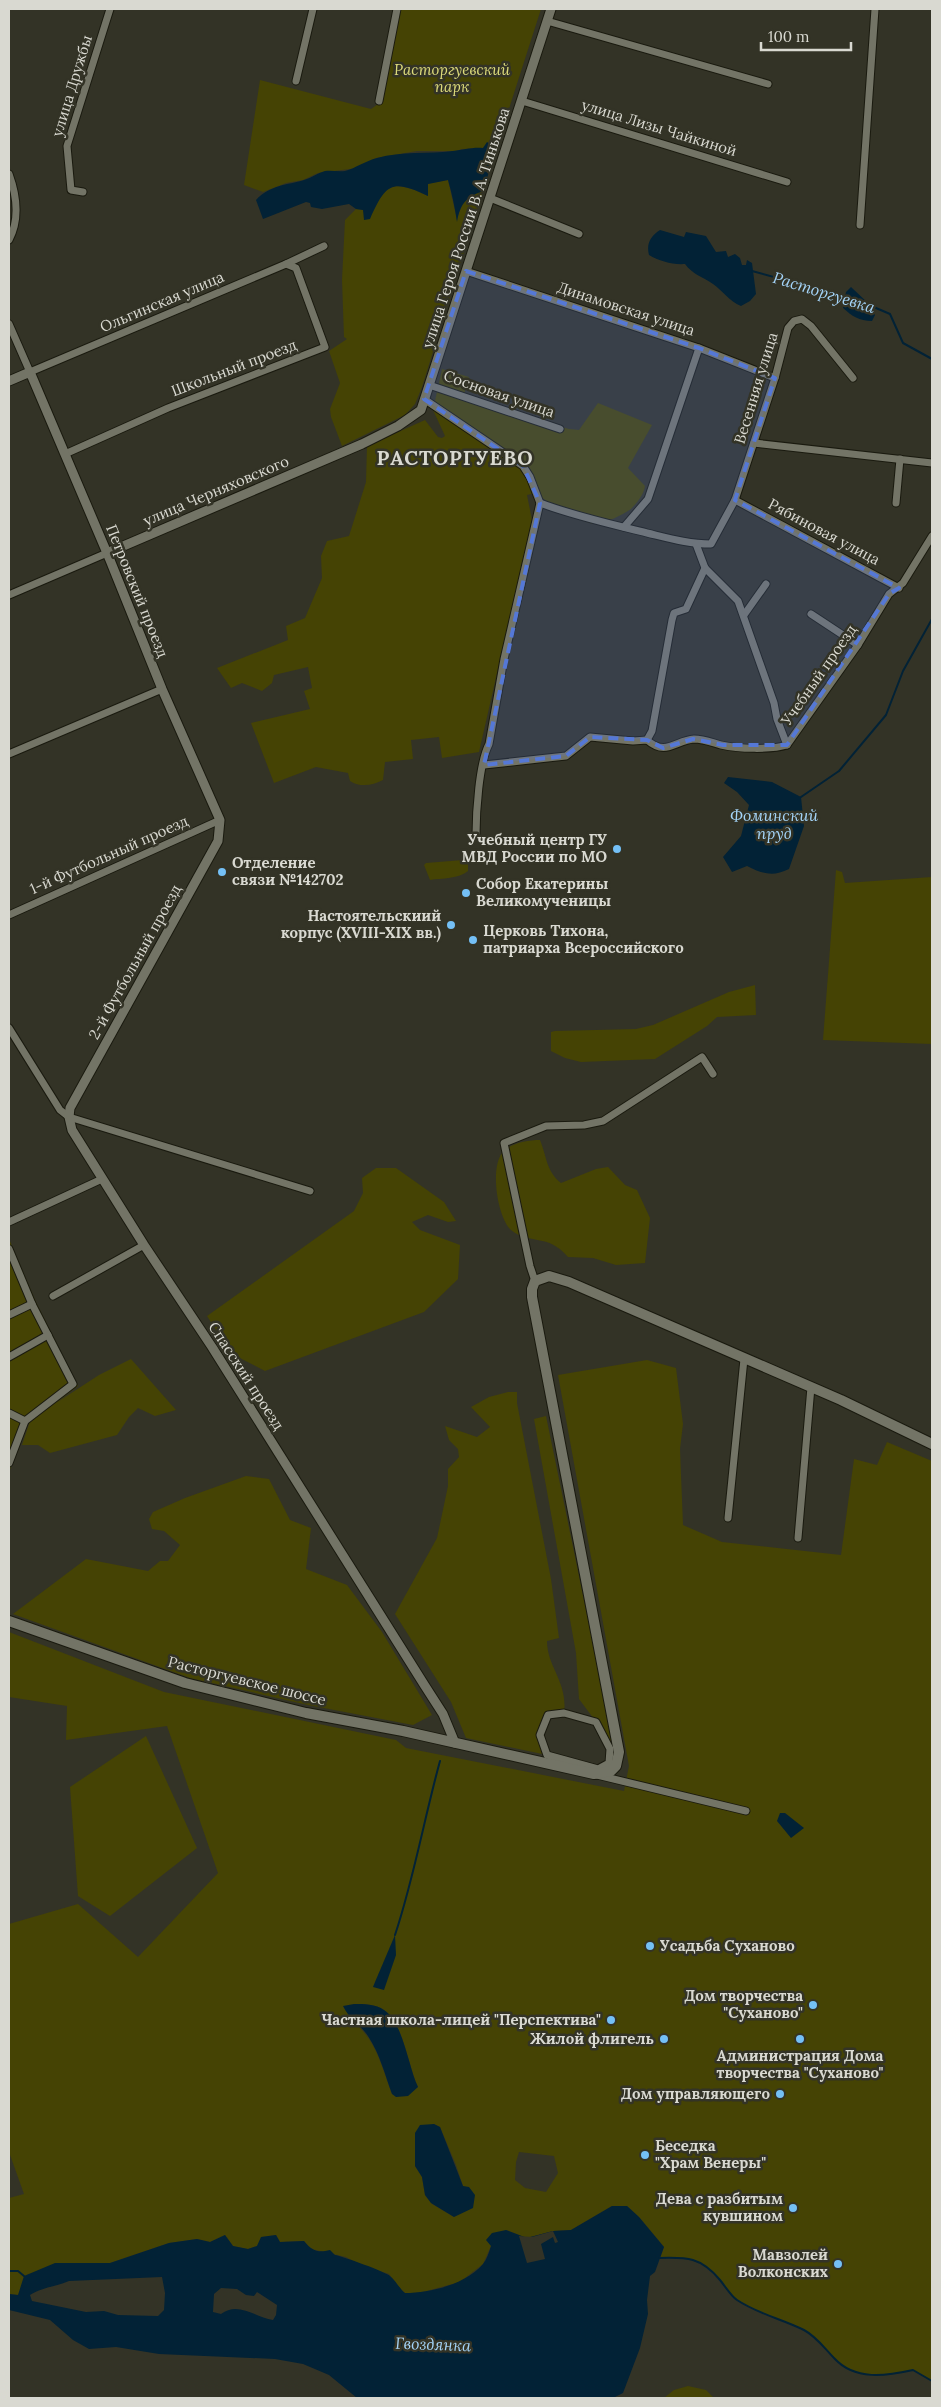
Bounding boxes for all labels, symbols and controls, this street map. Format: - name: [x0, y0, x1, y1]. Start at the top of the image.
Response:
- scale bar: [761, 20, 851, 52]
- text: 100 m: [768, 27, 809, 46]
- street label: улица Дружбы: [47, 33, 96, 139]
- park label: Расторгуевский парк: [394, 60, 510, 96]
- street label: улица Лизы Чайкиной: [579, 95, 739, 160]
- street label: улица Героя России В. А. Тинькова: [418, 105, 514, 351]
- street label: Ольгинская улица: [97, 267, 227, 336]
- water label: Расторгуевка: [771, 267, 878, 317]
- street label: Динамовская улица: [555, 277, 698, 340]
- street label: Весенняя улица: [730, 330, 782, 446]
- street label: Школьный проезд: [168, 335, 299, 400]
- street label: Сосновая улица: [441, 366, 557, 421]
- district label: РАСТОРГУЕВО: [376, 445, 534, 470]
- street label: улица Черняховского: [140, 451, 292, 530]
- street label: Рябиновая улица: [765, 494, 884, 569]
- street label: Петровский проезд: [102, 522, 173, 660]
- street label: Учебный проезд: [776, 621, 860, 730]
- water label: Фоминский пруд: [730, 805, 819, 843]
- street label: 1-й Футбольный проезд: [27, 811, 191, 898]
- place label: Учебный центр ГУ МВД России по МО: [462, 830, 607, 866]
- marker: Учебный центр ГУ МВД России по МО: [611, 843, 623, 855]
- place label: Отделение связи №142702: [232, 853, 344, 889]
- marker: Отделение связи №142702: [216, 866, 228, 878]
- place label: Собор Екатерины Великомученицы: [476, 874, 611, 910]
- street label: 2-й Футбольный проезд: [84, 881, 185, 1043]
- marker: Собор Екатерины Великомученицы: [460, 887, 472, 899]
- place label: Настоятельскиий корпус (XVIII-XIX вв.): [281, 906, 442, 943]
- marker: Настоятельскиий корпус (XVIII-XIX вв.): [445, 919, 457, 931]
- place label: Церковь Тихона, патриарха Всероссийского: [483, 921, 684, 957]
- marker: Церковь Тихона, патриарха Всероссийского: [467, 934, 479, 946]
- street label: Спасский проезд: [204, 1318, 288, 1433]
- street label: Расторгуевское шоссе: [166, 1652, 328, 1709]
- place label: Усадьба Суханово: [660, 1936, 795, 1955]
- marker: Усадьба Суханово: [644, 1940, 656, 1952]
- place label: Дом творчества "Суханово": [684, 1986, 803, 2022]
- marker: Дом творчества "Суханово": [807, 1999, 819, 2011]
- place label: Частная школа-лицей "Перспектива": [321, 2010, 601, 2029]
- marker: Частная школа-лицей "Перспектива": [605, 2014, 617, 2026]
- place label: Жилой флигель: [530, 2029, 654, 2048]
- marker: Жилой флигель: [658, 2033, 670, 2045]
- marker: Администрация Дома творчества "Суханово": [794, 2033, 806, 2045]
- place label: Администрация Дома творчества "Суханово": [717, 2046, 884, 2082]
- place label: Дом управляющего: [621, 2084, 770, 2103]
- marker: Дом управляющего: [774, 2088, 786, 2100]
- place label: Беседка "Храм Венеры": [655, 2136, 766, 2172]
- marker: Беседка "Храм Венеры": [639, 2149, 651, 2161]
- place label: Дева с разбитым кувшином: [656, 2189, 783, 2225]
- marker: Дева с разбитым кувшином: [787, 2202, 799, 2214]
- place label: Мавзолей Волконских: [738, 2245, 828, 2281]
- marker: Мавзолей Волконских: [832, 2258, 844, 2270]
- water label: Гвоздянка: [395, 2333, 471, 2355]

